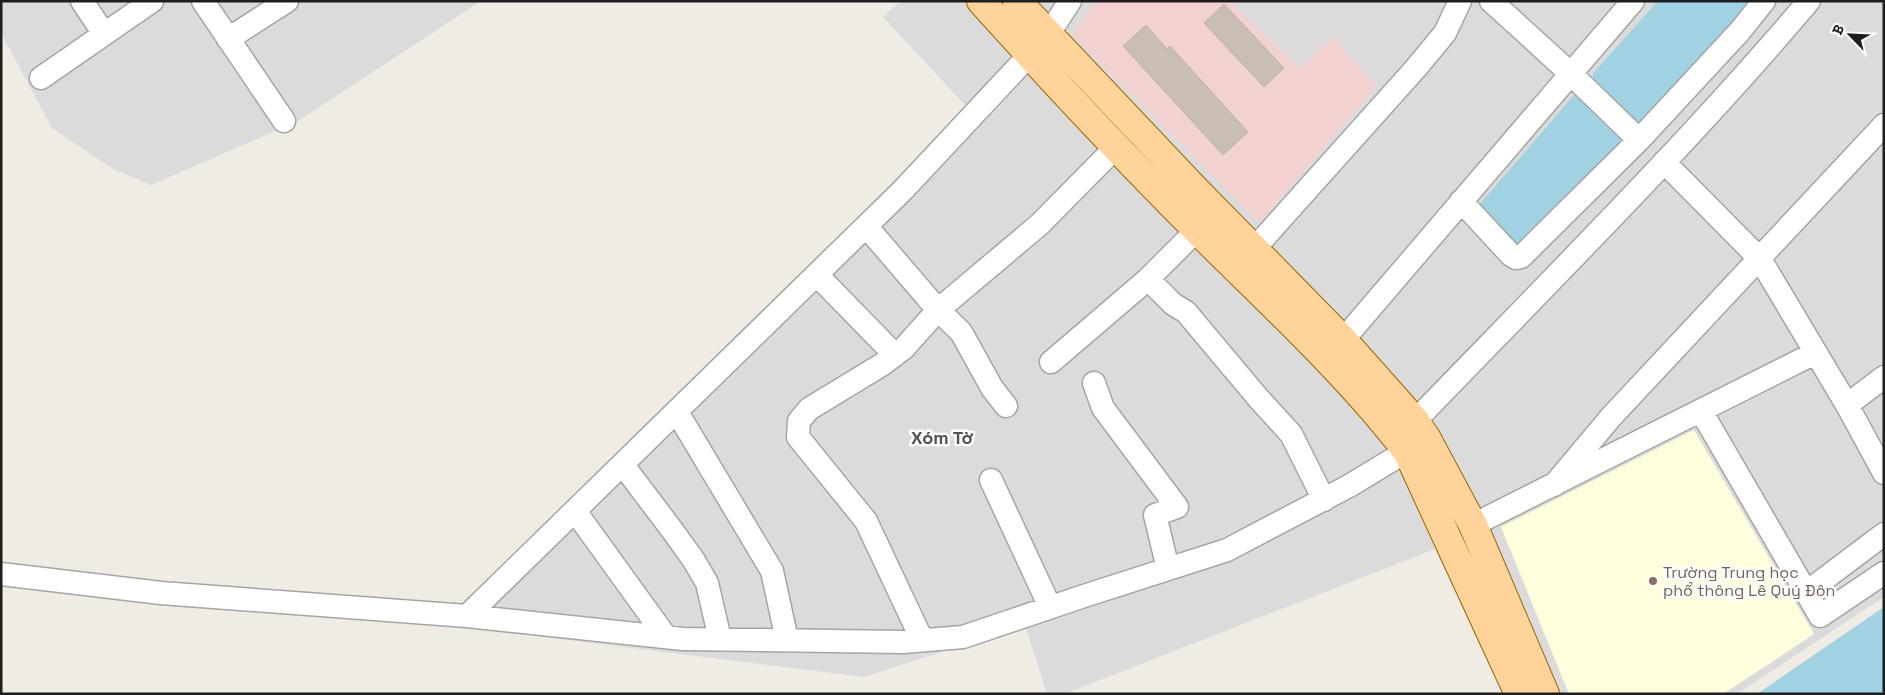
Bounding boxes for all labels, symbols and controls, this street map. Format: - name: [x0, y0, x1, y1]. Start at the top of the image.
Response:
- north arrow: [1825, 10, 1875, 60]
- text: B: [1828, 22, 1848, 38]
- district label: Xóm Tờ: [911, 426, 974, 449]
- place label: Trường Trung học phổ thông Lê Quý Đôn: [1663, 562, 1835, 601]
- marker: Trường Trung học phổ thông Lê Quý Đôn: [1647, 575, 1659, 587]

